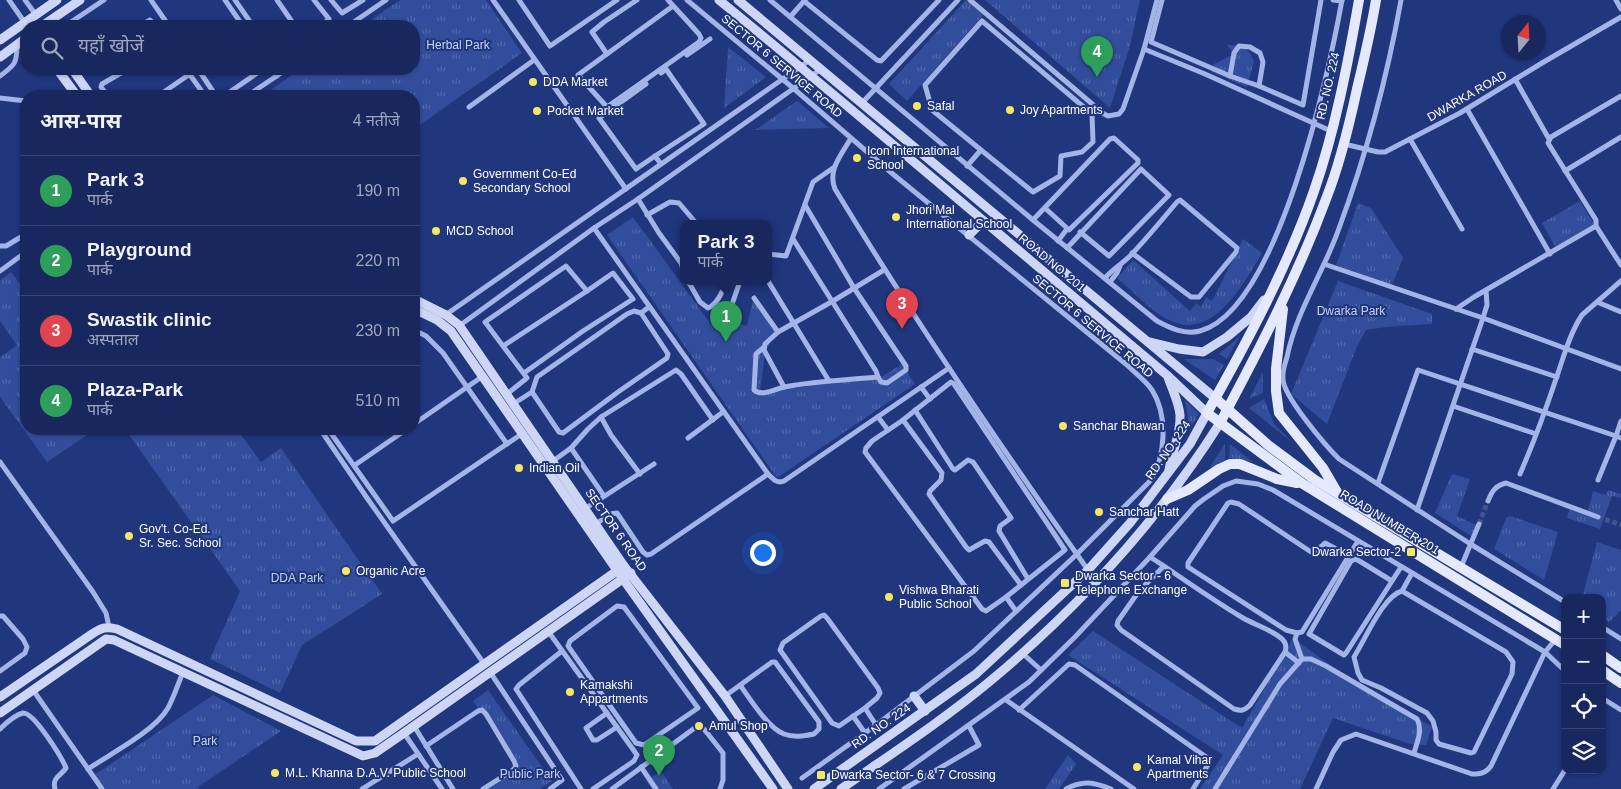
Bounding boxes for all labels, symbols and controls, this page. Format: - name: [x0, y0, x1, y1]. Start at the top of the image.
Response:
- street label: SECTOR 6 SERVICE ROAD: [719, 11, 846, 121]
- north arrow: [1501, 15, 1546, 60]
- search box: [20, 20, 420, 75]
- icon: search: [38, 34, 66, 62]
- text: यहाँ खोजें: [78, 35, 144, 56]
- pin: 4: [1081, 36, 1113, 77]
- park label: Herbal Park: [426, 38, 491, 52]
- street label: RD. NO. 224: [1313, 51, 1343, 121]
- street label: DWARKA ROAD: [1425, 67, 1510, 124]
- place label: DDA Market: [543, 75, 608, 89]
- marker: DDA Market: [527, 76, 539, 88]
- place label: Safal: [927, 99, 954, 113]
- marker: Safal: [911, 100, 923, 112]
- place label: Joy Apartments: [1020, 103, 1103, 117]
- place label: Pocket Market: [547, 104, 624, 118]
- marker: Joy Apartments: [1004, 104, 1016, 116]
- marker: Pocket Market: [531, 105, 543, 117]
- text: आस-पास: [40, 109, 121, 132]
- text: 4 नतीजे: [353, 112, 400, 129]
- place label: Icon International School: [867, 144, 959, 172]
- marker: Icon International School: [851, 152, 863, 164]
- place label: Government Co-Ed Secondary School: [473, 167, 576, 195]
- text: Park 3: [87, 169, 144, 190]
- marker: Government Co-Ed Secondary School: [457, 175, 469, 187]
- text: 1: [52, 182, 60, 199]
- text: 190 m: [356, 182, 400, 199]
- text: पार्क: [87, 191, 113, 208]
- place label: Jhori Mal International School: [906, 203, 1012, 231]
- marker: Jhori Mal International School: [890, 211, 902, 223]
- popup: [680, 220, 772, 285]
- place label: MCD School: [446, 224, 513, 238]
- marker: MCD School: [430, 225, 442, 237]
- text: Park 3: [697, 231, 755, 252]
- street label: ROAD NO. 201: [1016, 231, 1088, 295]
- text: Playground: [87, 239, 192, 260]
- text: 2: [52, 252, 60, 269]
- text: 220 m: [356, 252, 400, 269]
- text: पार्क: [697, 253, 723, 270]
- text: पार्क: [87, 261, 113, 278]
- street label: SECTOR 6 SERVICE ROAD: [1030, 271, 1157, 381]
- pin: 3: [886, 288, 918, 329]
- pin: 1: [710, 301, 742, 342]
- park label: Dwarka Park: [1317, 304, 1386, 318]
- text: Swastik clinic: [87, 309, 212, 330]
- text: 3: [52, 322, 60, 339]
- text: 230 m: [356, 322, 400, 339]
- text: अस्पताल: [87, 331, 139, 348]
- text: Plaza-Park: [87, 379, 183, 400]
- text: 4: [52, 392, 60, 409]
- text: 510 m: [356, 392, 400, 409]
- text: पार्क: [87, 401, 113, 418]
- street label: RD. NO. 224: [1143, 418, 1194, 482]
- place label: Sanchar Bhawan: [1073, 419, 1164, 433]
- marker: Sanchar Bhawan: [1057, 420, 1069, 432]
- place label: Indian Oil: [529, 461, 580, 475]
- marker: Indian Oil: [513, 462, 525, 474]
- street label: SECTOR 6 ROAD: [582, 486, 650, 574]
- street label: ROAD NUMBER 201: [1338, 487, 1442, 557]
- place label: Sanchar Hatt: [1109, 505, 1180, 519]
- marker: Sanchar Hatt: [1093, 506, 1105, 518]
- place label: Gov't. Co-Ed. Sr. Sec. School: [139, 522, 221, 550]
- marker: Gov't. Co-Ed. Sr. Sec. School: [123, 530, 135, 542]
- your location: [750, 540, 776, 566]
- place label: Dwarka Sector-2: [1312, 545, 1401, 559]
- marker: Dwarka Sector-2: [1405, 546, 1417, 558]
- place label: Organic Acre: [356, 564, 426, 578]
- marker: Organic Acre: [340, 565, 352, 577]
- place label: Dwarka Sector - 6 Telephone Exchange: [1075, 569, 1187, 597]
- park label: DDA Park: [271, 571, 324, 585]
- marker: Dwarka Sector - 6 Telephone Exchange: [1059, 577, 1071, 589]
- place label: Vishwa Bharati Public School: [899, 583, 979, 611]
- marker: Vishwa Bharati Public School: [883, 591, 895, 603]
- map controls: [1561, 594, 1606, 774]
- button: +: [1561, 594, 1606, 639]
- button: −: [1561, 639, 1606, 684]
- place label: Kamakshi Appartments: [580, 678, 648, 706]
- button: locate: [1561, 684, 1606, 729]
- marker: Kamakshi Appartments: [564, 686, 576, 698]
- street label: RD. NO. 224: [849, 700, 913, 751]
- place label: Amul Shop: [709, 719, 768, 733]
- marker: Amul Shop: [693, 720, 705, 732]
- button: layers: [1561, 729, 1606, 774]
- park label: Park: [193, 734, 218, 748]
- pin: 2: [643, 735, 675, 776]
- place label: Kamal Vihar Apartments: [1147, 753, 1212, 781]
- marker: Kamal Vihar Apartments: [1131, 761, 1143, 773]
- place label: M.L. Khanna D.A.V. Public School: [285, 766, 466, 780]
- marker: M.L. Khanna D.A.V. Public School: [269, 767, 281, 779]
- park label: Public Park: [500, 767, 561, 781]
- place label: Dwarka Sector- 6 & 7 Crossing: [831, 768, 996, 782]
- marker: Dwarka Sector- 6 & 7 Crossing: [815, 769, 827, 781]

